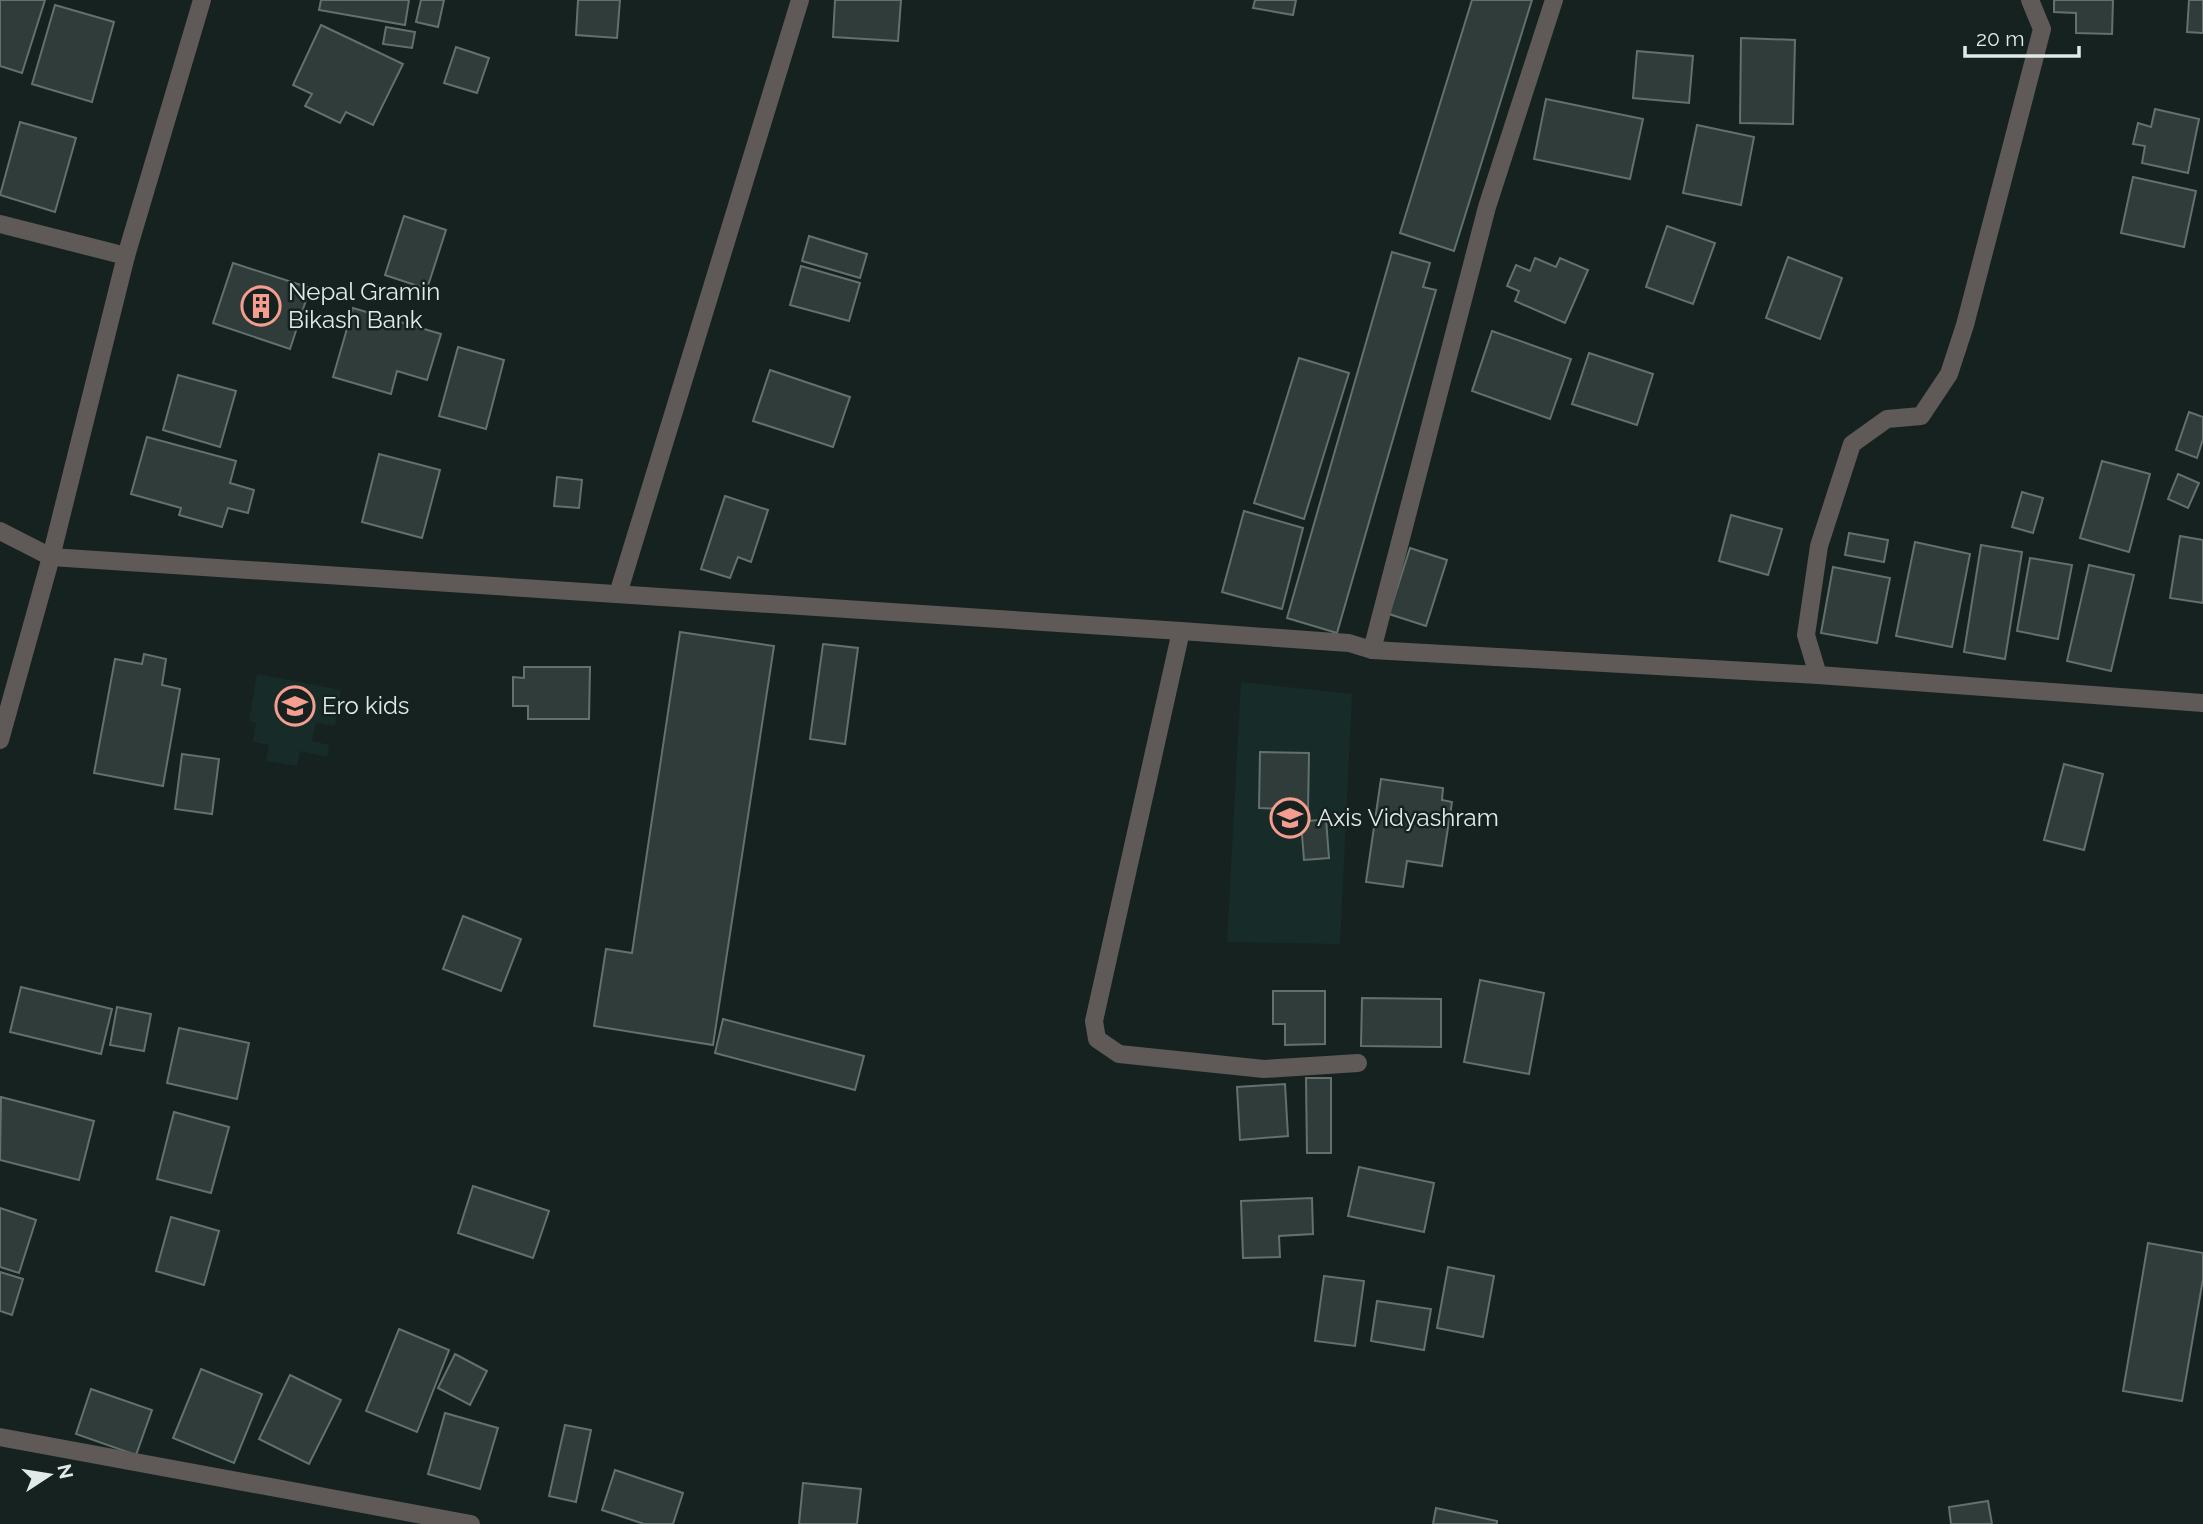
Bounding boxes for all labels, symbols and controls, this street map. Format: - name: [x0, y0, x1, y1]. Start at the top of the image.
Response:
- scale bar: [1965, 14, 2079, 58]
- text: 20 m: [1976, 26, 2024, 51]
- place label: Nepal Gramin Bikash Bank: [288, 277, 440, 334]
- building icon: Nepal Gramin Bikash Bank: [240, 285, 282, 327]
- school or university icon: Ero kids: [274, 685, 316, 727]
- place label: Ero kids: [322, 691, 409, 720]
- school or university icon: Axis Vidyashram: [1269, 797, 1311, 839]
- place label: Axis Vidyashram: [1317, 803, 1499, 832]
- north arrow: [14, 1440, 84, 1510]
- text: N: [53, 1462, 78, 1481]

